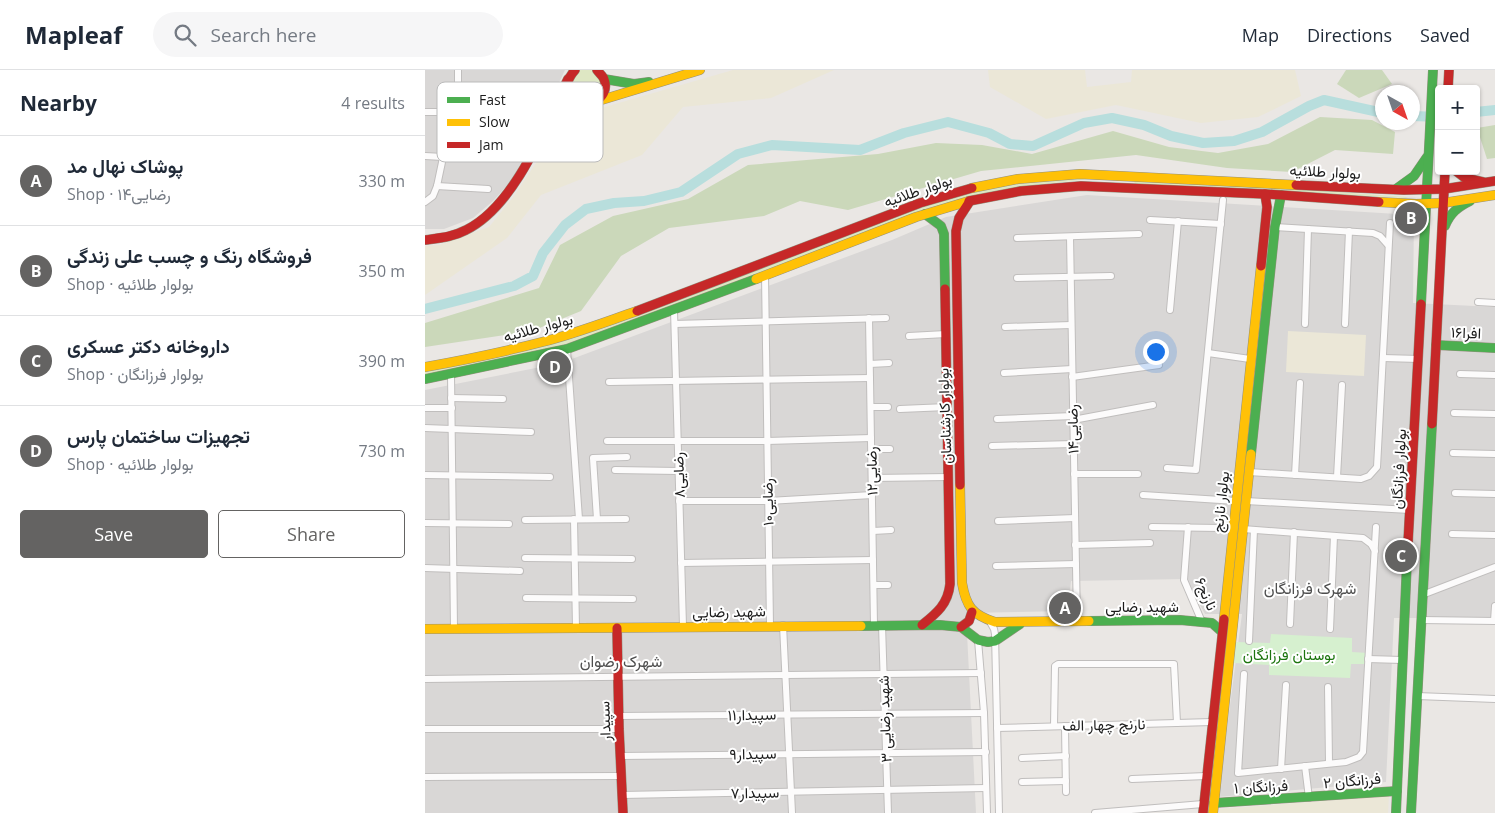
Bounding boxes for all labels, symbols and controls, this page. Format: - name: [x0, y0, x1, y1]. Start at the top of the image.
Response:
- search box: [153, 12, 503, 57]
- text: Mapleaf: [25, 18, 123, 51]
- icon: search: [171, 21, 199, 49]
- text: Search here: [211, 22, 316, 48]
- text: Map: [1242, 23, 1279, 47]
- text: Directions: [1307, 23, 1392, 47]
- text: Saved: [1420, 23, 1470, 47]
- legend: [437, 82, 603, 162]
- north arrow: [1375, 85, 1420, 130]
- map controls: [1435, 85, 1480, 175]
- button: +: [1435, 85, 1480, 130]
- text: Nearby: [20, 89, 97, 117]
- text: Fast: [479, 90, 506, 109]
- text: 4 results: [341, 92, 405, 114]
- text: Slow: [479, 112, 510, 131]
- button: −: [1435, 130, 1480, 175]
- text: Jam: [477, 135, 504, 154]
- text: پوشاک نهال مد: [67, 153, 184, 179]
- street label: بولوار طلائیه: [1289, 159, 1361, 183]
- street label: بولوار طلائیه: [881, 169, 955, 211]
- text: A: [30, 170, 42, 192]
- text: 330 m: [359, 170, 405, 192]
- text: Shop · رضایی۱۴: [67, 183, 171, 205]
- pin: B: [1395, 199, 1427, 237]
- text: فروشگاه رنگ و چسب علی زندگی: [67, 243, 312, 269]
- text: B: [31, 260, 41, 282]
- text: 350 m: [359, 260, 405, 282]
- text: Shop · بولوار طلائیه: [67, 273, 194, 295]
- street label: بولوار طلائیه: [501, 308, 575, 346]
- street label: ۱۶افرا: [1451, 321, 1481, 343]
- text: داروخانه دکتر عسکری: [67, 333, 230, 359]
- your location: [1143, 339, 1169, 365]
- pin: D: [539, 348, 571, 386]
- text: C: [31, 350, 41, 372]
- text: 390 m: [359, 350, 405, 372]
- text: Shop · بولوار فرزانگان: [67, 363, 204, 385]
- street label: بولوار کارشناسان: [932, 368, 956, 464]
- street label: رضایی۱۴: [1062, 404, 1083, 454]
- text: تجهیزات ساختمان پارس: [67, 423, 250, 449]
- street label: بولوار فرزانگان: [1386, 428, 1410, 510]
- text: D: [30, 440, 42, 462]
- text: 730 m: [359, 440, 405, 462]
- street label: رضایی۱۲: [861, 446, 882, 496]
- street label: رضایی۸: [667, 452, 690, 498]
- text: Shop · بولوار طلائیه: [67, 453, 194, 475]
- street label: بولوار نارنج: [1207, 470, 1235, 534]
- street label: رضایی۱۰: [757, 478, 778, 526]
- button: Save: [20, 510, 208, 558]
- button: Share: [218, 510, 405, 558]
- pin: C: [1385, 537, 1417, 575]
- street label: نارنج۶: [1189, 574, 1223, 614]
- district label: شهرک فرزانگان: [1264, 577, 1356, 599]
- pin: A: [1049, 589, 1081, 627]
- street label: شهید رضایی: [1105, 596, 1179, 617]
- street label: شهید رضایی: [692, 600, 766, 623]
- park label: بوستان فرزانگان: [1243, 644, 1335, 664]
- district label: شهرک رضوان: [580, 650, 662, 672]
- street label: شهید رضایی ۳: [872, 675, 897, 763]
- street label: سپیدار: [593, 701, 616, 742]
- street label: سپیدار۱۱: [728, 704, 777, 725]
- street label: نارنج چهار الف: [1062, 713, 1146, 737]
- street label: سپیدار۹: [729, 743, 777, 764]
- street label: فرزانگان ۲: [1322, 768, 1382, 792]
- street label: فرزانگان ۱: [1233, 775, 1289, 797]
- street label: سپیدار۷: [730, 782, 780, 803]

